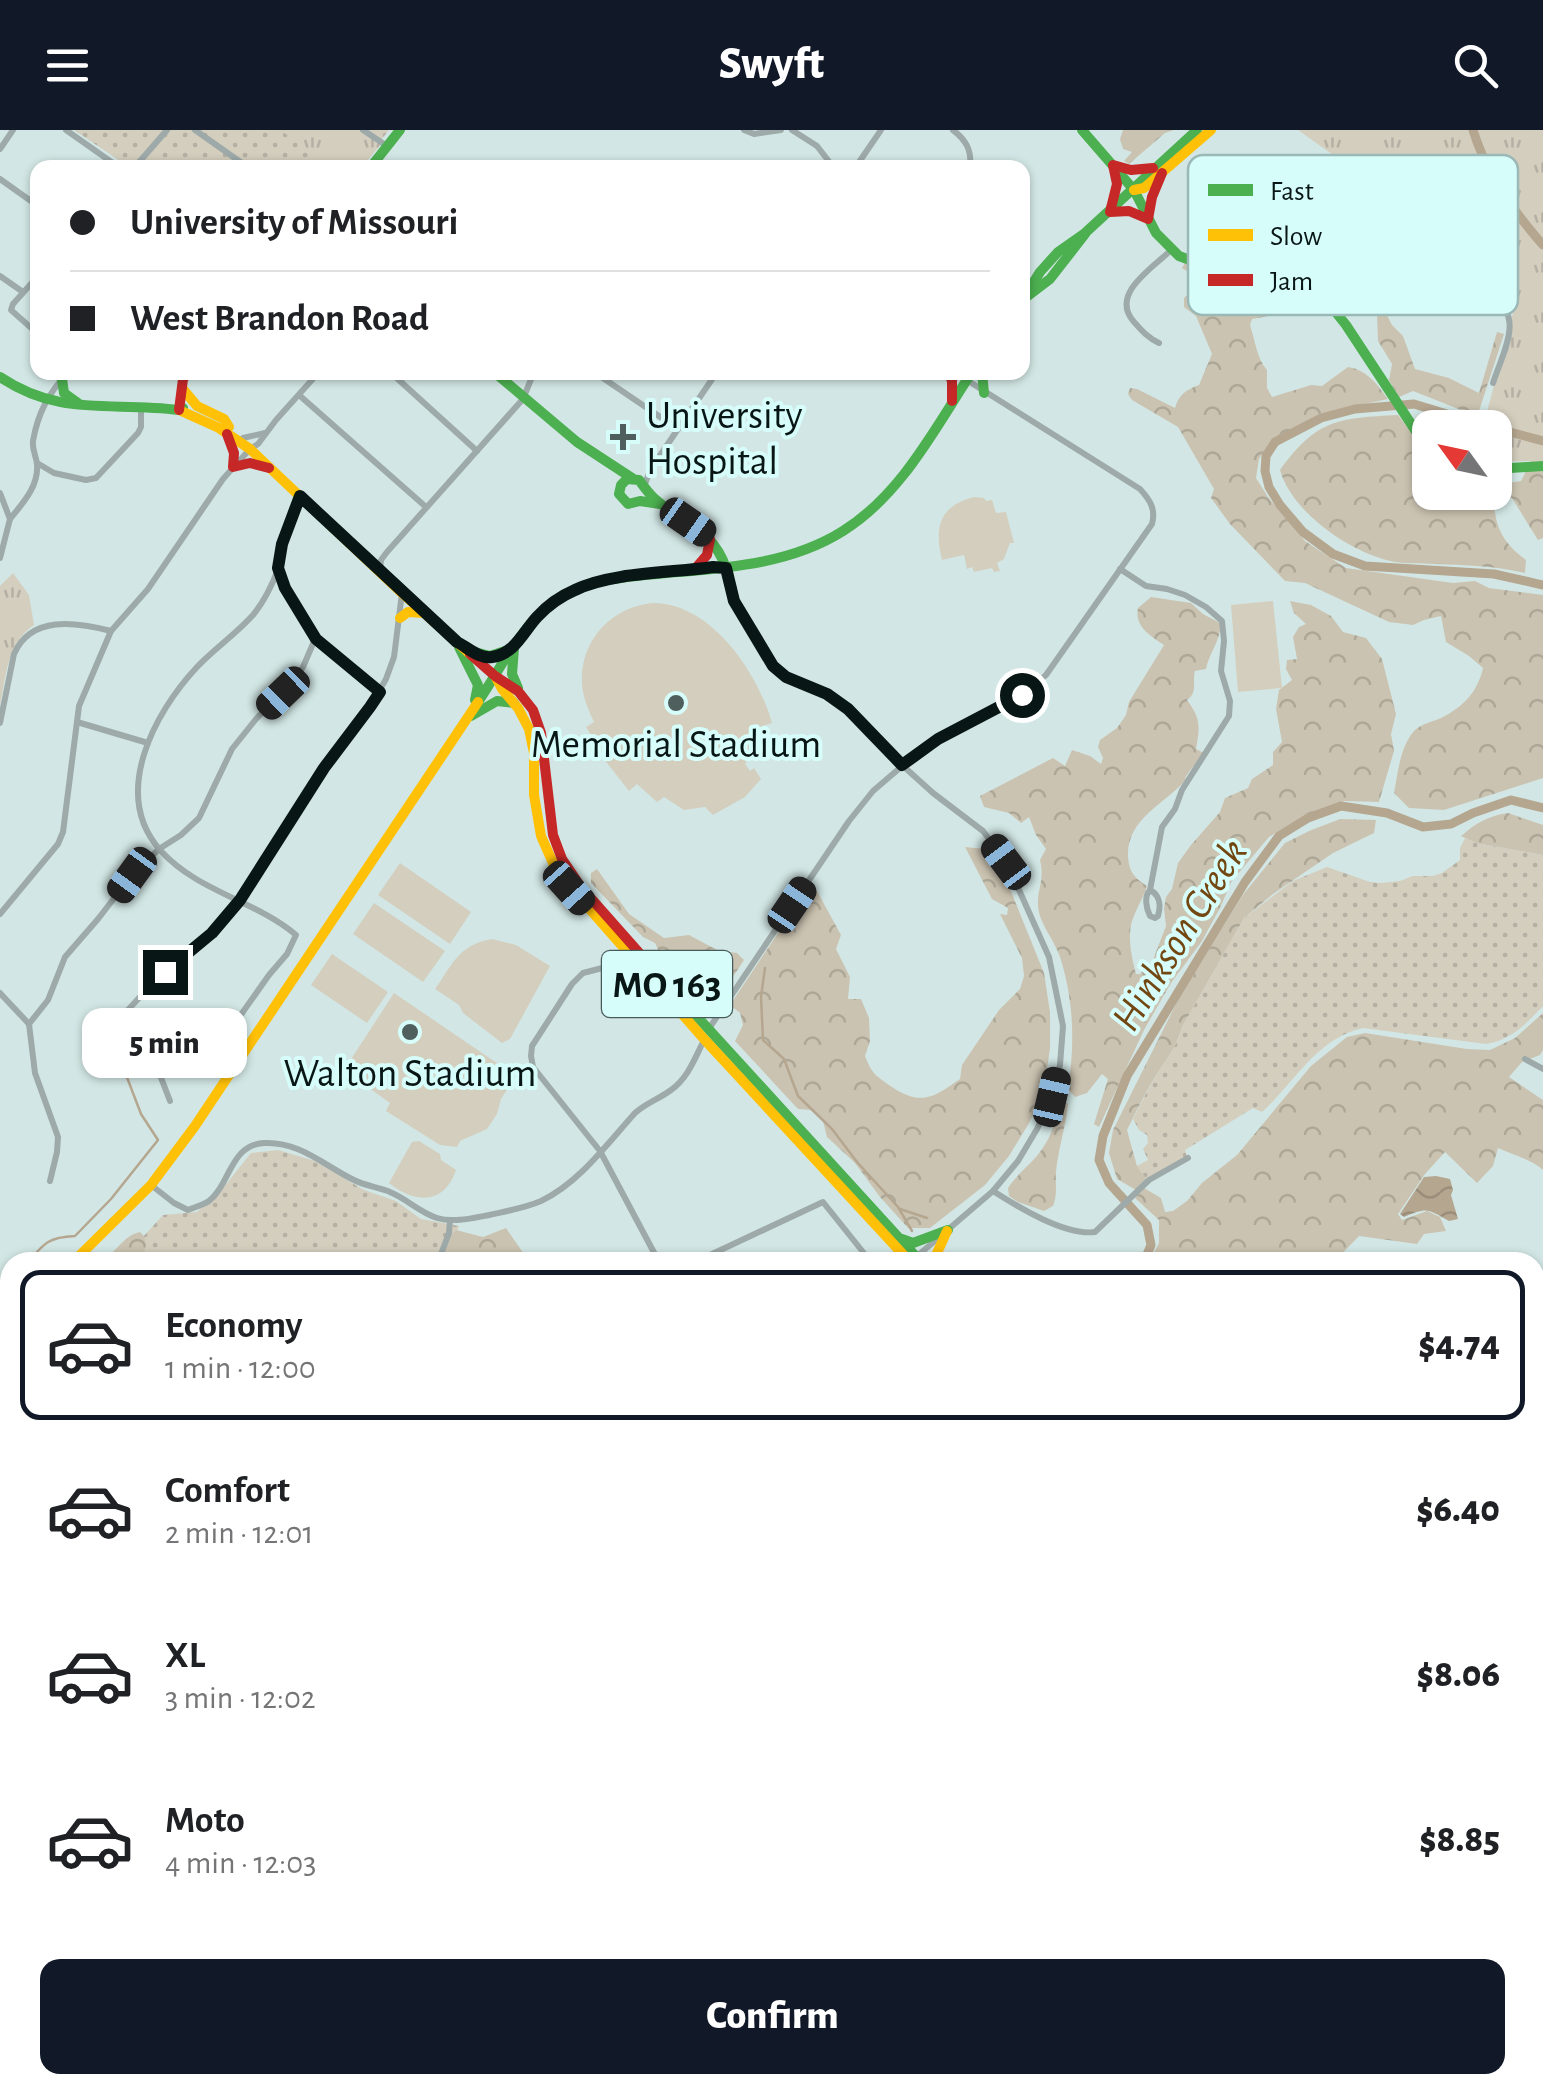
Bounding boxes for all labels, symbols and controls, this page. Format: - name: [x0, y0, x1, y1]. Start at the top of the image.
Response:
- icon: menu: [40, 38, 95, 93]
- icon: search: [1448, 38, 1503, 93]
- text: Swyft: [719, 42, 824, 87]
- legend: [1188, 155, 1518, 315]
- text: Fast: [1270, 178, 1314, 206]
- text: University of Missouri: [130, 204, 459, 242]
- text: Slow: [1270, 223, 1322, 251]
- text: Jam: [1270, 268, 1313, 296]
- text: West Brandon Road: [130, 300, 429, 338]
- place label: University Hospital: [646, 396, 803, 482]
- north arrow: [1412, 410, 1512, 510]
- map controls: [1412, 410, 1512, 510]
- marker: University Hospital: [610, 424, 636, 450]
- car: [655, 493, 721, 551]
- car: [251, 661, 315, 725]
- route start: [1000, 673, 1045, 718]
- marker: Memorial Stadium: [665, 692, 687, 714]
- place label: Memorial Stadium: [531, 725, 821, 765]
- car: [976, 829, 1036, 895]
- water label: Hinkson Creek: [1104, 832, 1255, 1038]
- car: [102, 842, 162, 908]
- car: [538, 856, 600, 920]
- car: [763, 872, 821, 938]
- route end: [143, 950, 188, 995]
- road number: MO 163: [602, 951, 732, 1017]
- callout: 5 min: [82, 1007, 248, 1077]
- marker: Walton Stadium: [399, 1021, 421, 1043]
- text: 5 min: [129, 1027, 200, 1059]
- place label: Walton Stadium: [283, 1054, 537, 1094]
- car: [1031, 1064, 1073, 1130]
- icon: car: [45, 1300, 135, 1390]
- text: Economy: [165, 1307, 303, 1345]
- text: $4.74: [1418, 1326, 1500, 1364]
- text: 1 min · 12:00: [165, 1352, 316, 1384]
- icon: car: [45, 1465, 135, 1555]
- text: Comfort: [165, 1472, 290, 1510]
- text: $6.40: [1416, 1491, 1500, 1529]
- text: 2 min · 12:01: [165, 1517, 313, 1549]
- icon: car: [45, 1630, 135, 1720]
- text: XL: [165, 1637, 205, 1675]
- text: $8.06: [1417, 1656, 1500, 1694]
- text: 3 min · 12:02: [165, 1682, 316, 1714]
- icon: car: [45, 1795, 135, 1885]
- text: Moto: [165, 1802, 245, 1840]
- text: $8.85: [1419, 1821, 1500, 1859]
- text: 4 min · 12:03: [165, 1847, 316, 1879]
- button: Confirm: [40, 1959, 1505, 2074]

